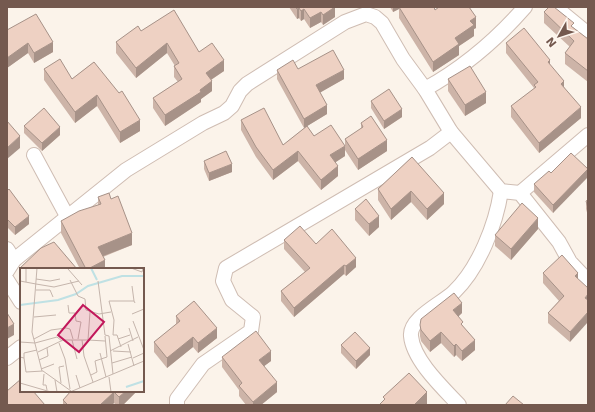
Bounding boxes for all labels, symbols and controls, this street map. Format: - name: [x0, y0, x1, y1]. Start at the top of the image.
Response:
- north arrow: [539, 16, 579, 56]
- text: N: [544, 34, 560, 50]
- inset map: [20, 268, 144, 392]

